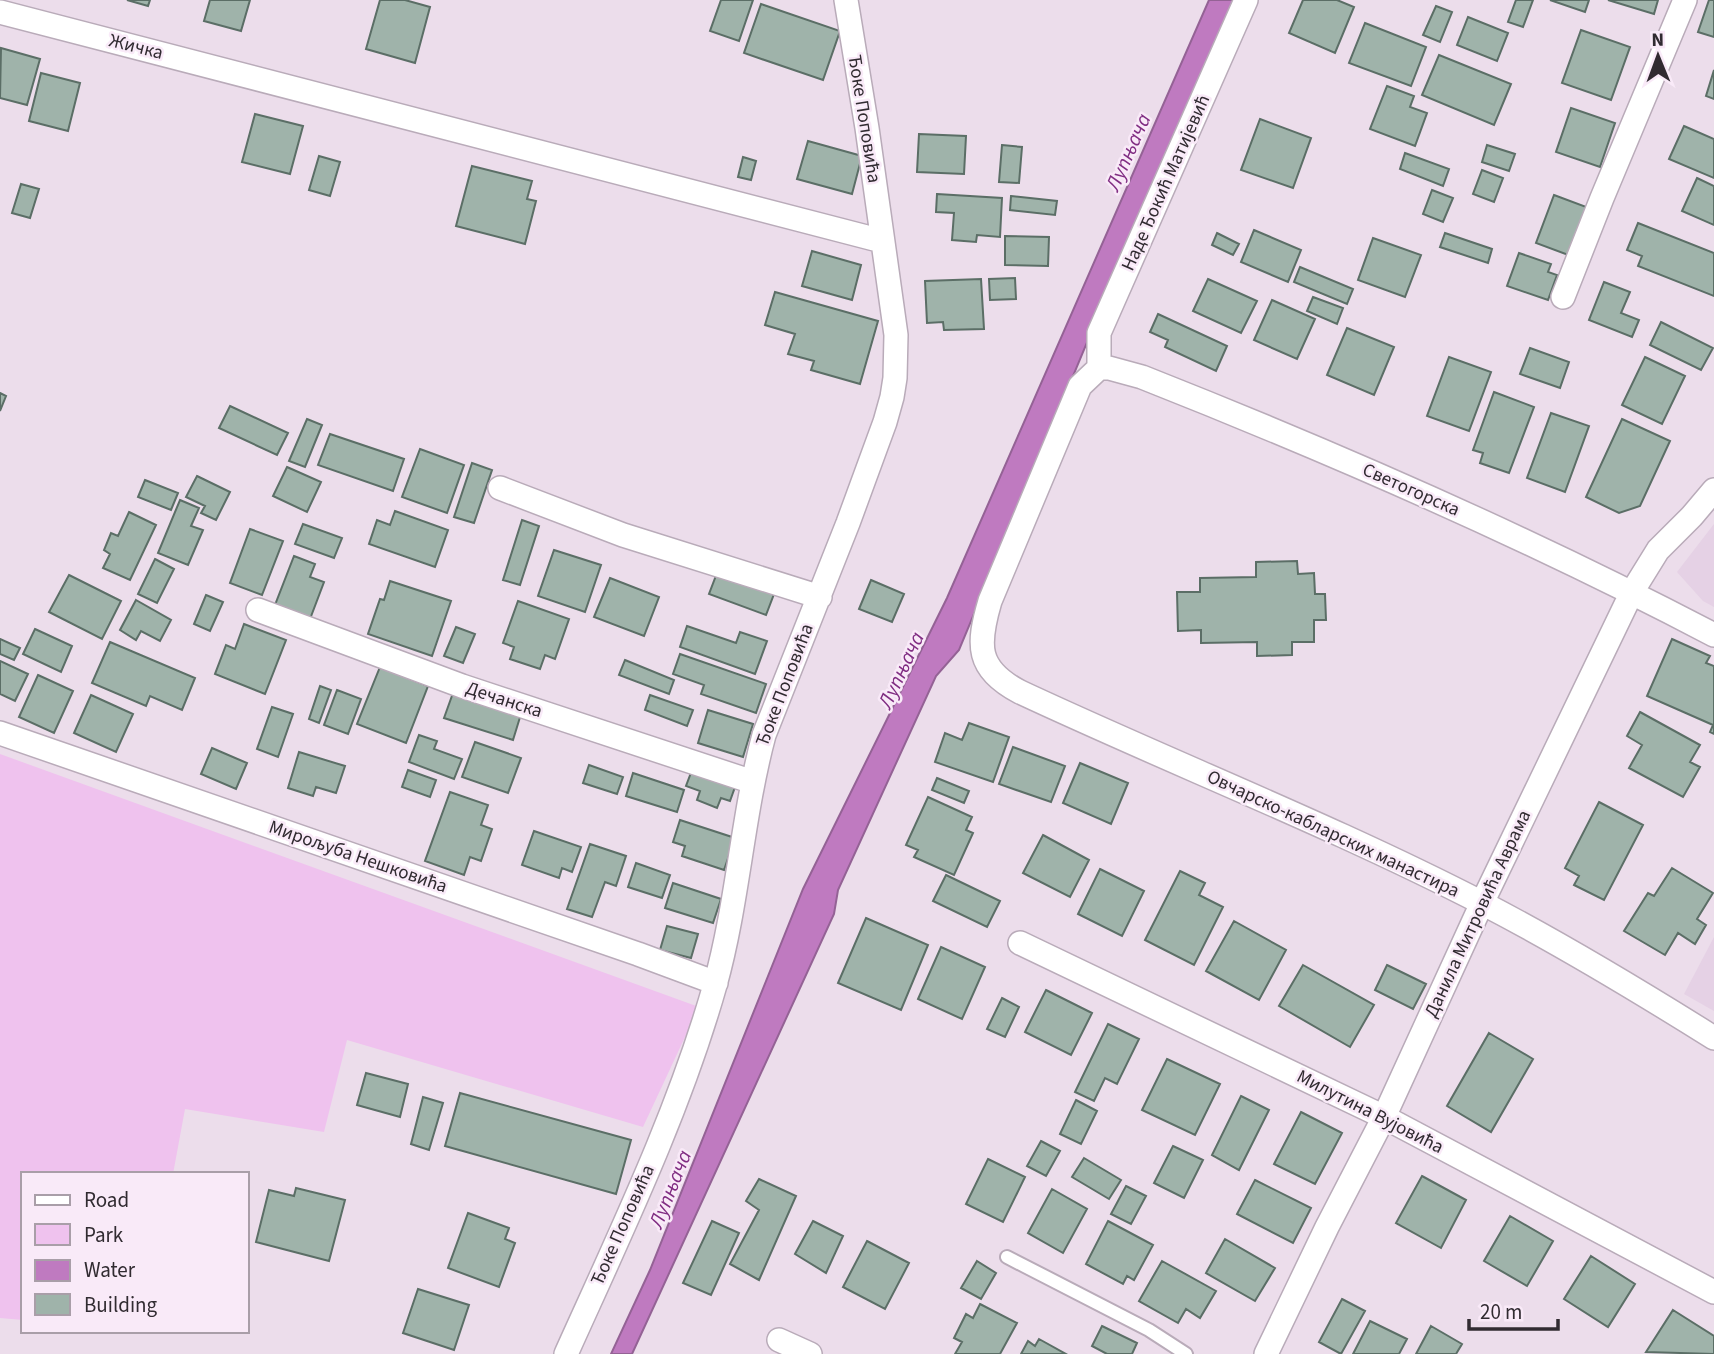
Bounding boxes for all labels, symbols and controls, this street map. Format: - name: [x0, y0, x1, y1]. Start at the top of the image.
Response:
- north arrow: [1623, 21, 1693, 91]
- street label: Жичка: [106, 27, 166, 67]
- text: N: [1651, 27, 1664, 54]
- street label: Ђоке Поповића: [841, 53, 887, 185]
- street label: Наде Ђокић Матијевић: [1115, 91, 1217, 275]
- water label: Лупњача: [1097, 109, 1158, 196]
- street label: Светогорска: [1358, 457, 1464, 523]
- street label: Ђоке Поповића: [749, 620, 821, 750]
- water label: Лупњача: [870, 627, 932, 714]
- street label: Дечанска: [462, 675, 546, 725]
- street label: Овчарско-кабларских манастира: [1202, 763, 1464, 905]
- street label: Данила Митровића Аврама: [1418, 806, 1538, 1022]
- street label: Мирољуба Нешковића: [265, 814, 451, 900]
- street label: Милутина Вујовића: [1292, 1063, 1448, 1161]
- water label: Лупњача: [640, 1146, 699, 1233]
- street label: Ђоке Поповића: [584, 1160, 662, 1290]
- legend: [21, 1172, 248, 1333]
- text: Road: [84, 1185, 129, 1215]
- text: Park: [84, 1220, 124, 1250]
- text: Water: [84, 1255, 136, 1285]
- scale bar: [1469, 1288, 1558, 1332]
- text: Building: [84, 1290, 158, 1320]
- text: 20 m: [1480, 1297, 1522, 1327]

